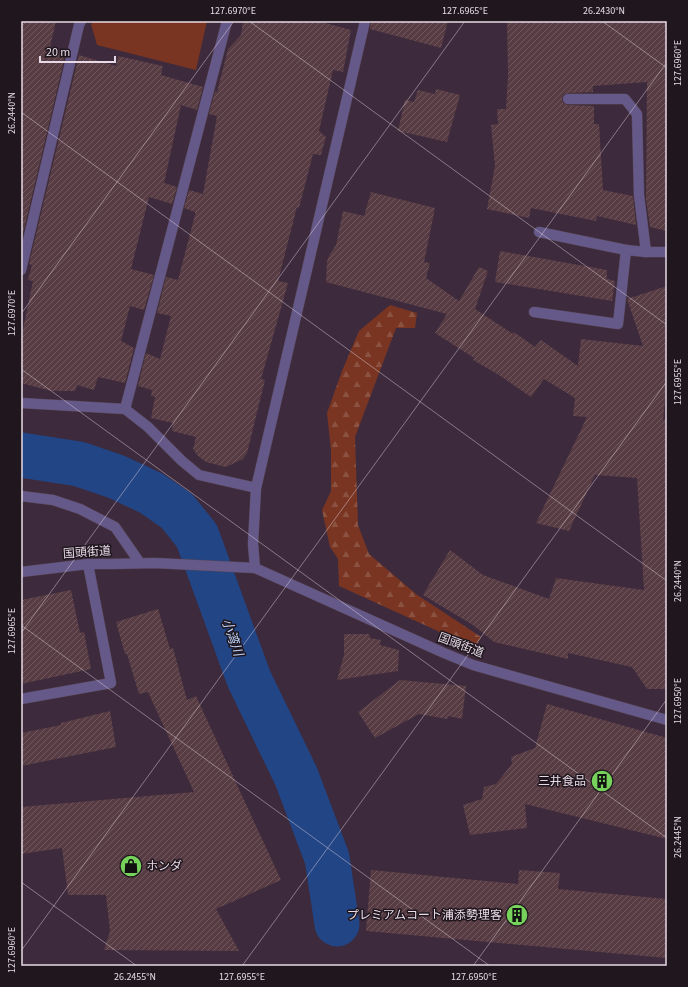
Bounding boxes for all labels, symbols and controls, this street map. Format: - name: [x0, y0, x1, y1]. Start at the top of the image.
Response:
- text: 127.6970°E: [210, 4, 256, 18]
- text: 127.6965°E: [442, 4, 488, 18]
- text: 26.2430°N: [583, 4, 625, 18]
- scale bar: [40, 38, 115, 64]
- text: 127.6960°E: [671, 40, 685, 86]
- text: 20 m: [46, 44, 70, 61]
- text: 26.2440°N: [5, 92, 19, 134]
- text: 127.6970°E: [5, 290, 19, 336]
- text: 127.6955°E: [671, 359, 685, 405]
- street label: 国頭街道: [62, 542, 112, 563]
- text: 26.2440°N: [671, 560, 685, 602]
- text: 127.6965°E: [5, 608, 19, 654]
- water label: 小湾川: [217, 616, 248, 661]
- street label: 国頭街道: [435, 629, 486, 662]
- text: 127.6950°E: [671, 678, 685, 724]
- building icon: 三井食品: [589, 768, 615, 794]
- place label: 三井食品: [538, 773, 586, 790]
- text: 26.2445°N: [671, 816, 685, 858]
- shop icon: ホンダ: [118, 853, 144, 879]
- place label: ホンダ: [146, 858, 182, 875]
- building icon: プレミアムコート浦添勢理客: [504, 902, 530, 928]
- place label: プレミアムコート浦添勢理客: [347, 907, 502, 924]
- text: 127.6960°E: [5, 927, 19, 973]
- text: 26.2455°N: [114, 970, 156, 984]
- text: 127.6955°E: [219, 970, 265, 984]
- text: 127.6950°E: [451, 970, 497, 984]

